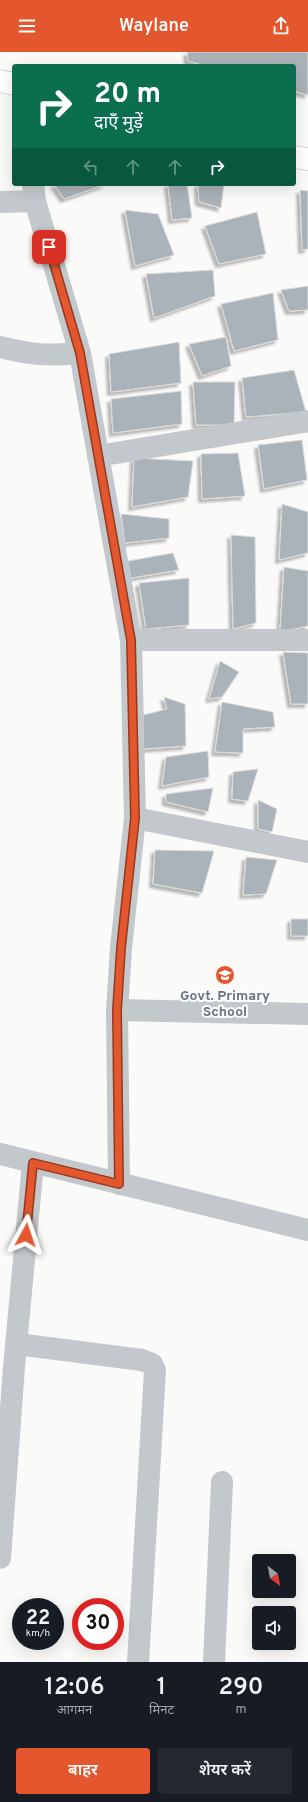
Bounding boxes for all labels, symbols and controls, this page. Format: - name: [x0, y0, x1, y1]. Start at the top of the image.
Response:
- icon: menu: [16, 15, 38, 37]
- text: Waylane: [119, 15, 189, 38]
- icon: share: [270, 15, 292, 37]
- text: 20 m: [94, 77, 161, 113]
- icon: right: [28, 80, 80, 132]
- text: दाएँ मुड़ें: [94, 112, 143, 135]
- icon: left: [80, 156, 102, 178]
- icon: ahead: [122, 156, 144, 178]
- icon: ahead: [164, 156, 186, 178]
- icon: right: [206, 156, 228, 178]
- pin: [32, 230, 66, 264]
- icon: arrive: [38, 236, 60, 258]
- school or university icon: Govt. Primary School: [214, 964, 236, 986]
- place label: Govt. Primary School: [180, 988, 270, 1021]
- position arrow: [5, 1214, 47, 1256]
- north arrow: [252, 1554, 296, 1598]
- map controls: [252, 1554, 296, 1650]
- speed limit sign: 30: [72, 1598, 124, 1650]
- text: 22: [26, 1606, 50, 1632]
- button: sound: [252, 1606, 296, 1650]
- text: km/h: [26, 1627, 50, 1640]
- text: 12:06: [45, 1673, 105, 1703]
- text: 1: [157, 1673, 166, 1703]
- text: 290: [219, 1673, 263, 1703]
- text: m: [235, 1702, 247, 1718]
- text: आगमन: [57, 1703, 92, 1719]
- text: मिनट: [149, 1703, 174, 1719]
- button: बाहर: [16, 1748, 150, 1794]
- button: शेयर करें: [158, 1748, 292, 1794]

